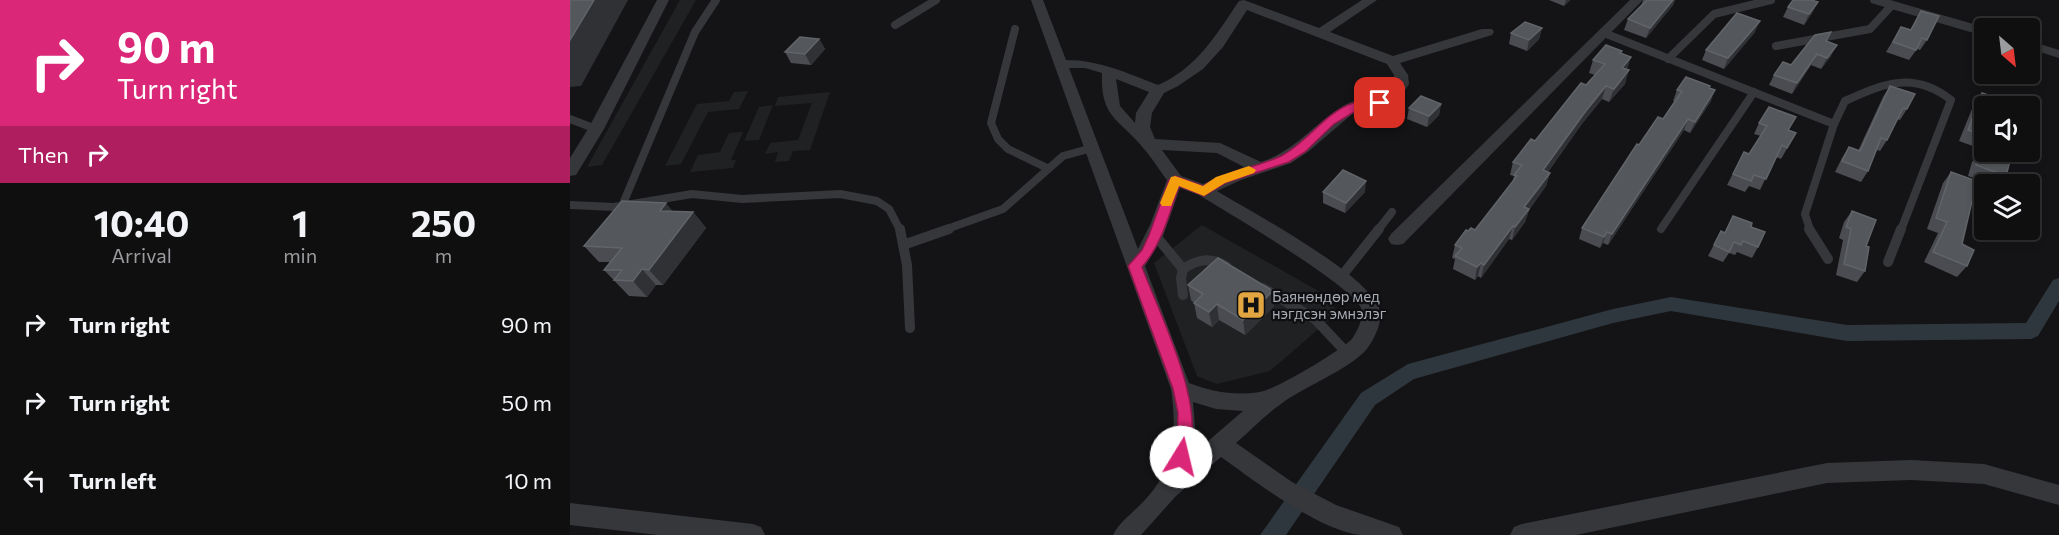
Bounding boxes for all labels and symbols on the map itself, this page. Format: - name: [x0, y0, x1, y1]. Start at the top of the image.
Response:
- north arrow: [1974, 18, 2040, 84]
- pin: [1354, 77, 1405, 128]
- place label: Баянөндөр мед нэгдсэн эмнэлэг: [1272, 287, 1387, 322]
- hospital icon: Баянөндөр мед нэгдсэн эмнэлэг: [1235, 289, 1267, 321]
- position arrow: [1149, 425, 1213, 489]

